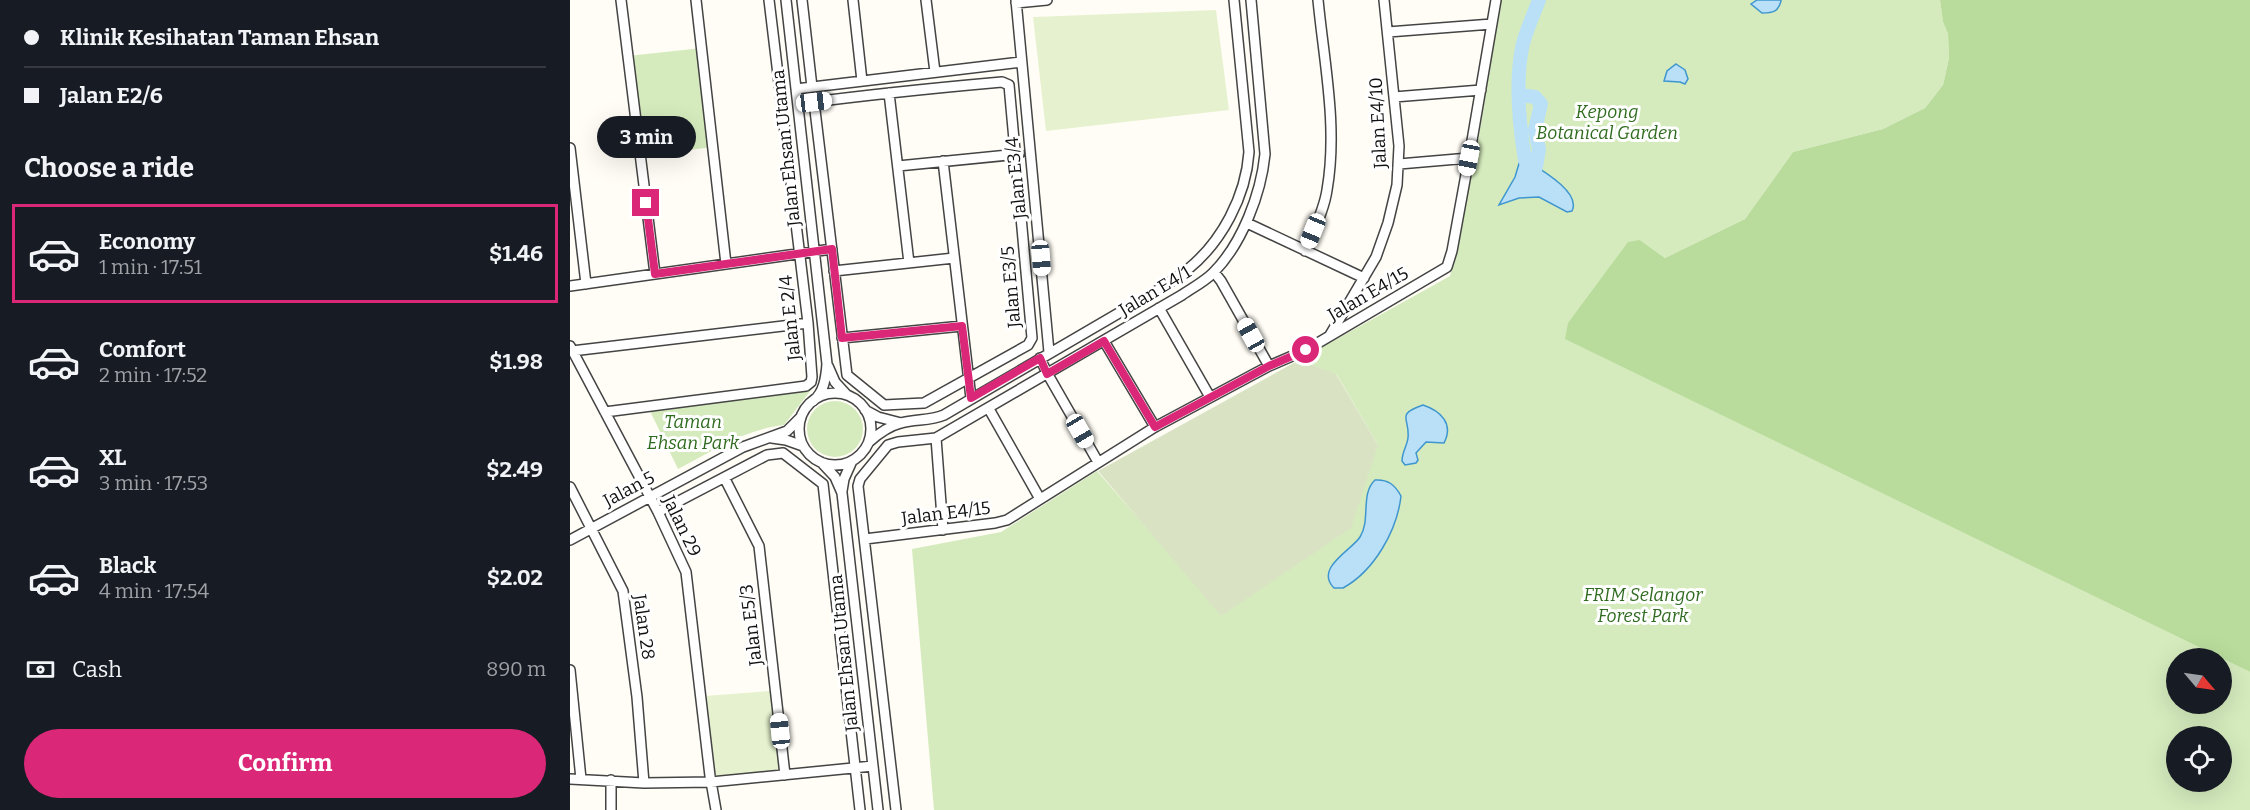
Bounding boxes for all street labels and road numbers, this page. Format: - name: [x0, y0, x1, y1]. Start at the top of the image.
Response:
- street label: Jalan Ehsan Utama: [767, 68, 805, 228]
- street label: Jalan E4/10: [1365, 77, 1391, 170]
- street label: Jalan E3/4: [1001, 135, 1031, 221]
- street label: Jalan E3/5: [996, 245, 1026, 330]
- street label: Jalan E4/1: [1114, 261, 1195, 322]
- street label: Jalan E4/15: [1323, 262, 1412, 326]
- street label: Jalan E 2/4: [775, 274, 806, 363]
- street label: Jalan 5: [599, 466, 658, 512]
- street label: Jalan 29: [657, 491, 706, 560]
- street label: Jalan E4/15: [899, 497, 992, 529]
- street label: Jalan Ehsan Utama: [825, 573, 863, 733]
- street label: Jalan E5/3: [735, 583, 767, 668]
- street label: Jalan 28: [628, 592, 659, 661]

